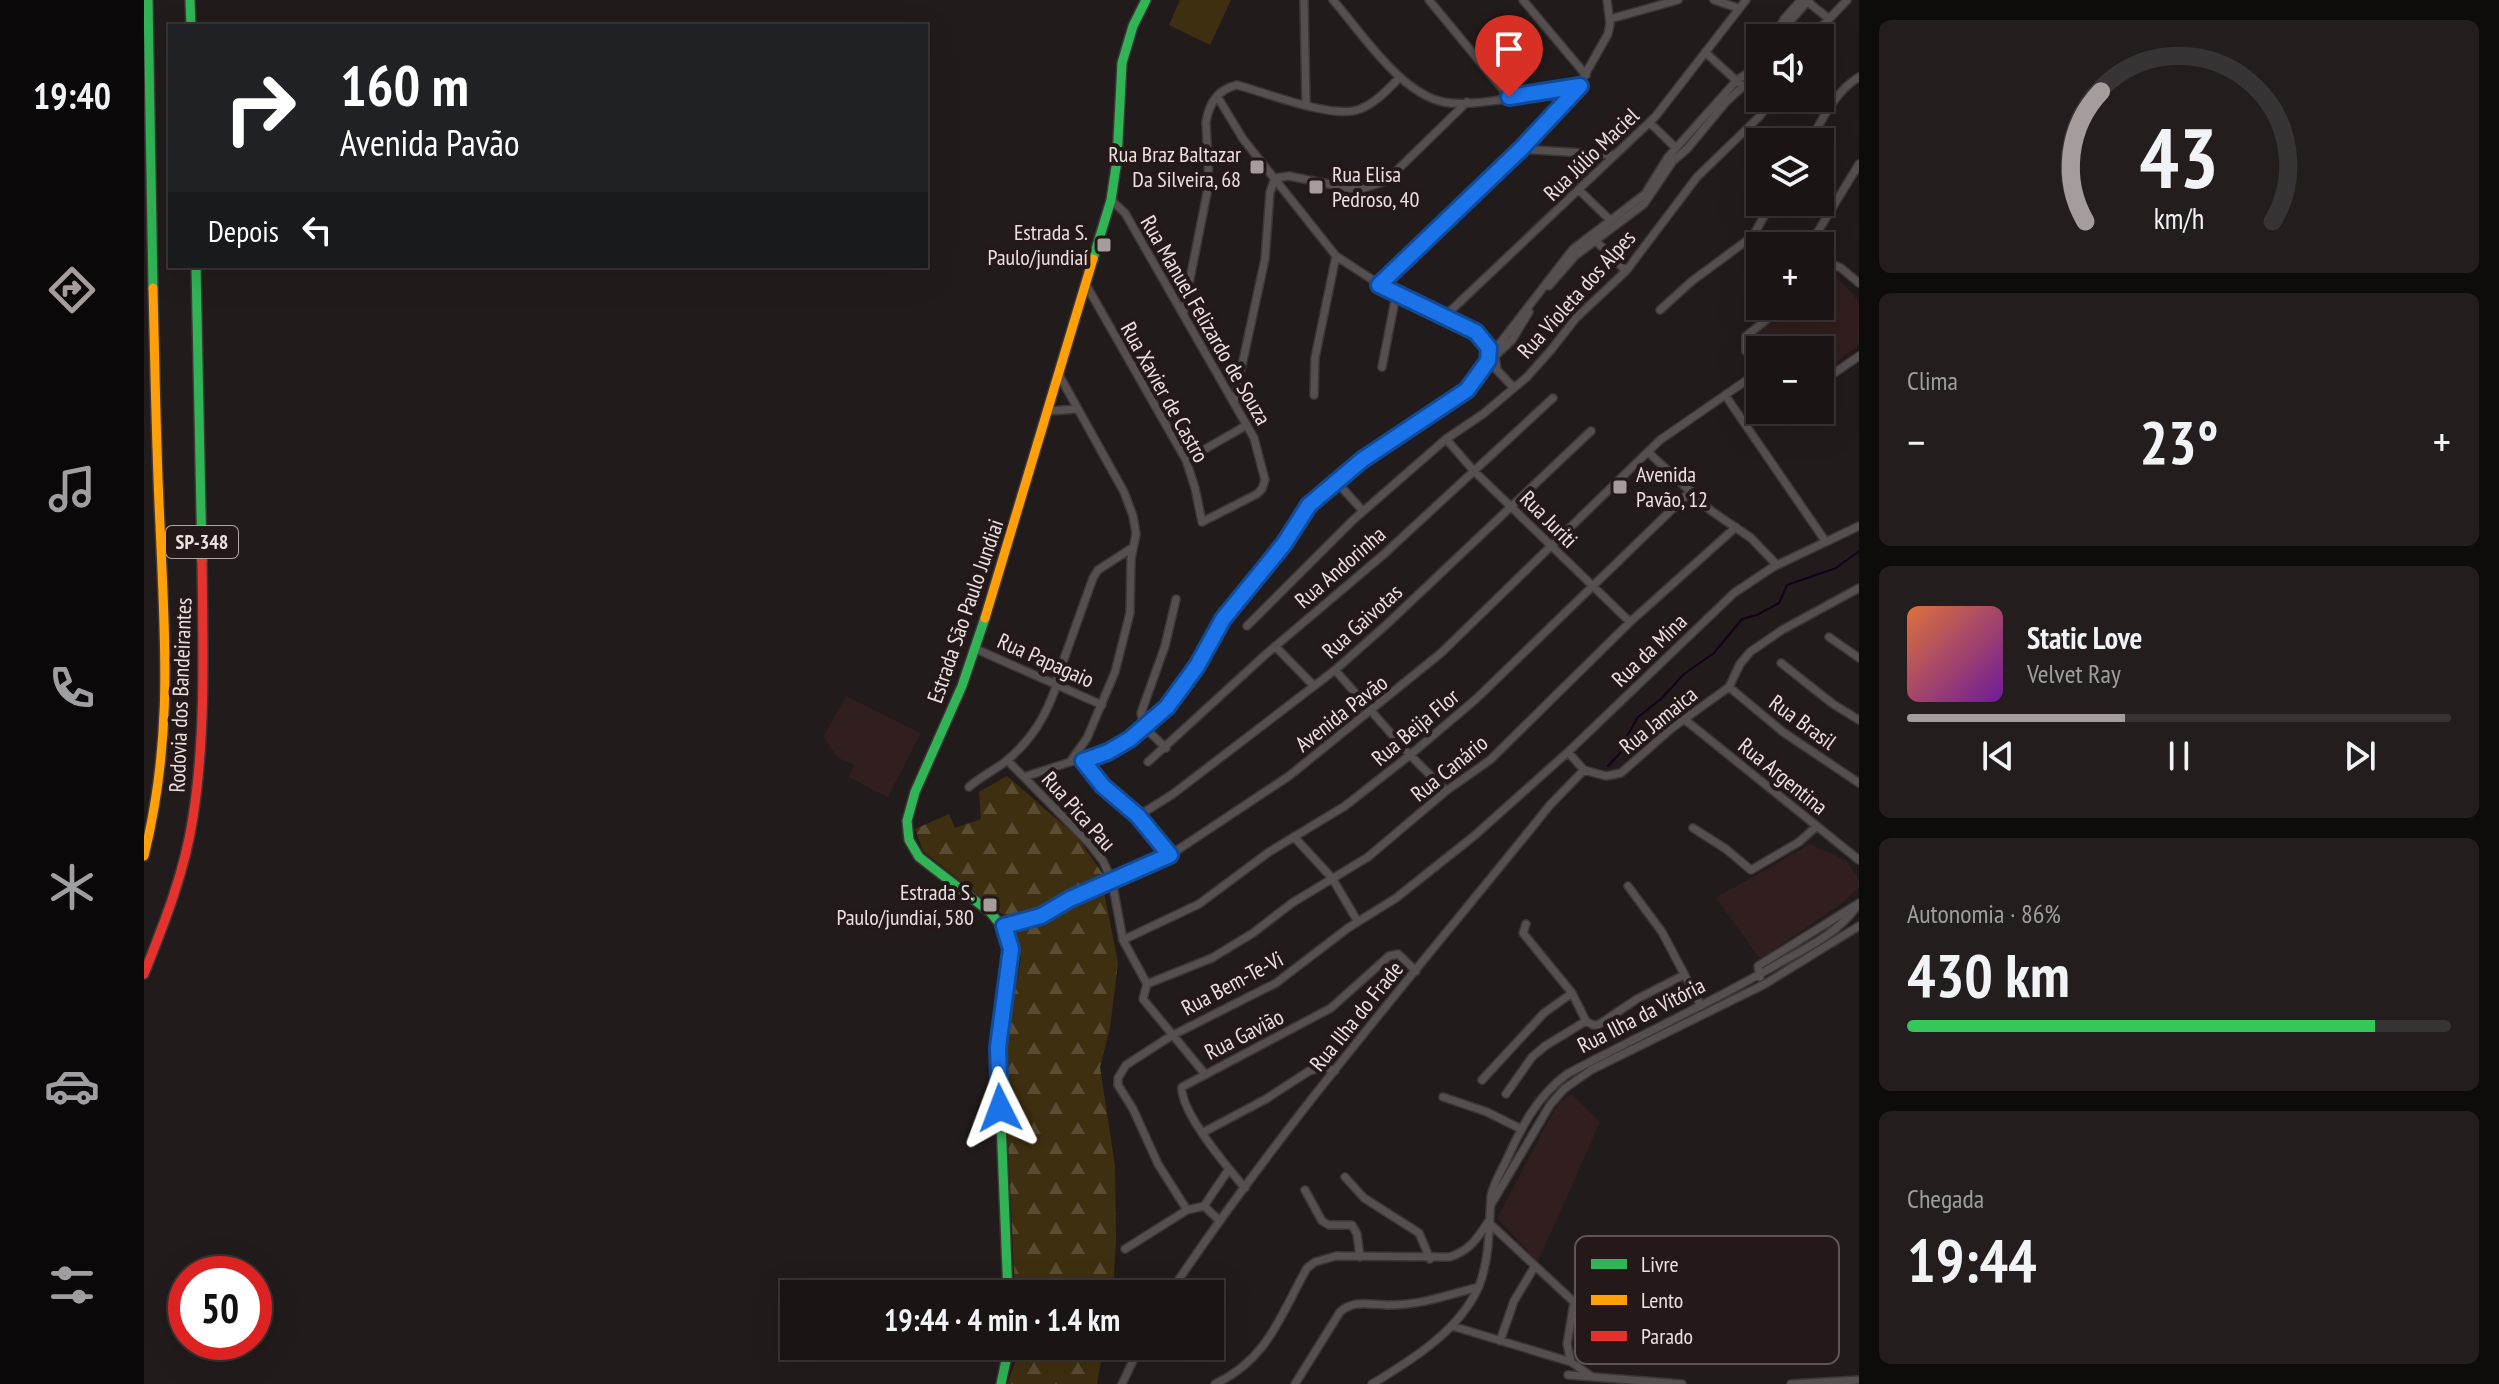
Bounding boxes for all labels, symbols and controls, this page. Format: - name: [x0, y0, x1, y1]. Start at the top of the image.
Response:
- pin: [1475, 15, 1543, 97]
- map controls: [1746, 24, 1834, 424]
- button: sound: [1746, 24, 1834, 112]
- icon: arrive: [1487, 27, 1531, 71]
- text: 160 m: [340, 49, 469, 121]
- icon: right: [208, 56, 312, 160]
- text: 19:40: [33, 72, 111, 119]
- street label: Rua Júlio Maciel: [1537, 101, 1645, 206]
- text: 43: [2139, 103, 2219, 211]
- text: Avenida Pavão: [340, 119, 520, 166]
- button: layers: [1746, 128, 1834, 216]
- place label: Rua Braz Baltazar Da Silveira, 68: [1108, 140, 1241, 193]
- marker: Rua Braz Baltazar Da Silveira, 68: [1248, 158, 1266, 176]
- place label: Rua Elisa Pedroso, 40: [1332, 160, 1420, 213]
- marker: Rua Elisa Pedroso, 40: [1307, 178, 1325, 196]
- text: km/h: [2154, 201, 2204, 238]
- icon: left: [295, 208, 339, 252]
- street label: Rua Manuel Felizardo de Souza: [1135, 210, 1277, 430]
- text: Depois: [208, 211, 279, 250]
- place label: Estrada S. Paulo/jundiaí: [987, 218, 1088, 271]
- street label: Rua Violeta dos Alpes: [1511, 224, 1641, 364]
- button: +: [1746, 232, 1834, 320]
- marker: Estrada S. Paulo/jundiaí: [1095, 236, 1113, 254]
- icon: directions: [44, 262, 100, 318]
- street label: Rua Xavier de Castro: [1115, 317, 1215, 467]
- button: −: [1746, 336, 1834, 424]
- text: Clima: [1907, 364, 1958, 397]
- text: 23°: [2139, 403, 2219, 481]
- text: −: [1907, 413, 1925, 470]
- text: +: [2433, 413, 2451, 470]
- place label: Avenida Pavão, 12: [1636, 460, 1708, 513]
- icon: music: [44, 461, 100, 517]
- marker: Avenida Pavão, 12: [1611, 478, 1629, 496]
- street label: Rua Juriti: [1514, 484, 1584, 554]
- street label: Estrada São Paulo Jundiai: [920, 515, 1010, 707]
- street label: Rua Andorinha: [1289, 520, 1391, 614]
- road number: SP-348: [166, 526, 238, 558]
- street label: Rua Gaivotas: [1316, 578, 1408, 664]
- street label: Rodovia dos Bandeirantes: [163, 597, 197, 793]
- street label: Rua da Mina: [1606, 607, 1692, 693]
- text: Static Love: [2027, 618, 2142, 657]
- street label: Rua Papagaio: [993, 626, 1099, 694]
- text: Velvet Ray: [2027, 657, 2121, 690]
- icon: phone: [44, 660, 100, 716]
- street label: Avenida Pavão: [1289, 668, 1393, 758]
- street label: Rua Jamaica: [1613, 680, 1703, 760]
- street label: Rua Beija Flor: [1366, 682, 1464, 772]
- street label: Rua Brasil: [1764, 688, 1843, 756]
- street label: Rua Canário: [1405, 729, 1493, 807]
- street label: Rua Argentina: [1733, 731, 1833, 821]
- icon: previous: [1976, 734, 2020, 778]
- icon: pause: [2157, 734, 2201, 778]
- icon: next: [2338, 734, 2382, 778]
- street label: Rua Pica Pau: [1036, 765, 1122, 857]
- icon: climate: [44, 859, 100, 915]
- place label: Estrada S. Paulo/jundiaí, 580: [836, 878, 974, 931]
- marker: Estrada S. Paulo/jundiaí, 580: [981, 896, 999, 914]
- text: Autonomia · 86%: [1907, 897, 2061, 930]
- text: 430 km: [1907, 936, 2070, 1014]
- street label: Rua Bem-Te-Vi: [1176, 945, 1288, 1021]
- street label: Rua Ilha do Frade: [1303, 955, 1409, 1077]
- street label: Rua Ilha da Vitória: [1573, 971, 1709, 1059]
- street label: Rua Gavião: [1200, 1002, 1288, 1066]
- icon: car: [44, 1058, 100, 1114]
- position arrow: [958, 1066, 1042, 1150]
- text: Chegada: [1907, 1182, 1984, 1215]
- text: 19:44: [1907, 1221, 2037, 1299]
- legend: [1575, 1236, 1839, 1364]
- text: Livre: [1641, 1250, 1679, 1278]
- speed limit sign: 50: [168, 1256, 272, 1360]
- icon: filters: [44, 1257, 100, 1313]
- text: Lento: [1641, 1286, 1683, 1314]
- text: 19:44 · 4 min · 1.4 km: [884, 1300, 1120, 1339]
- text: Parado: [1641, 1322, 1693, 1350]

